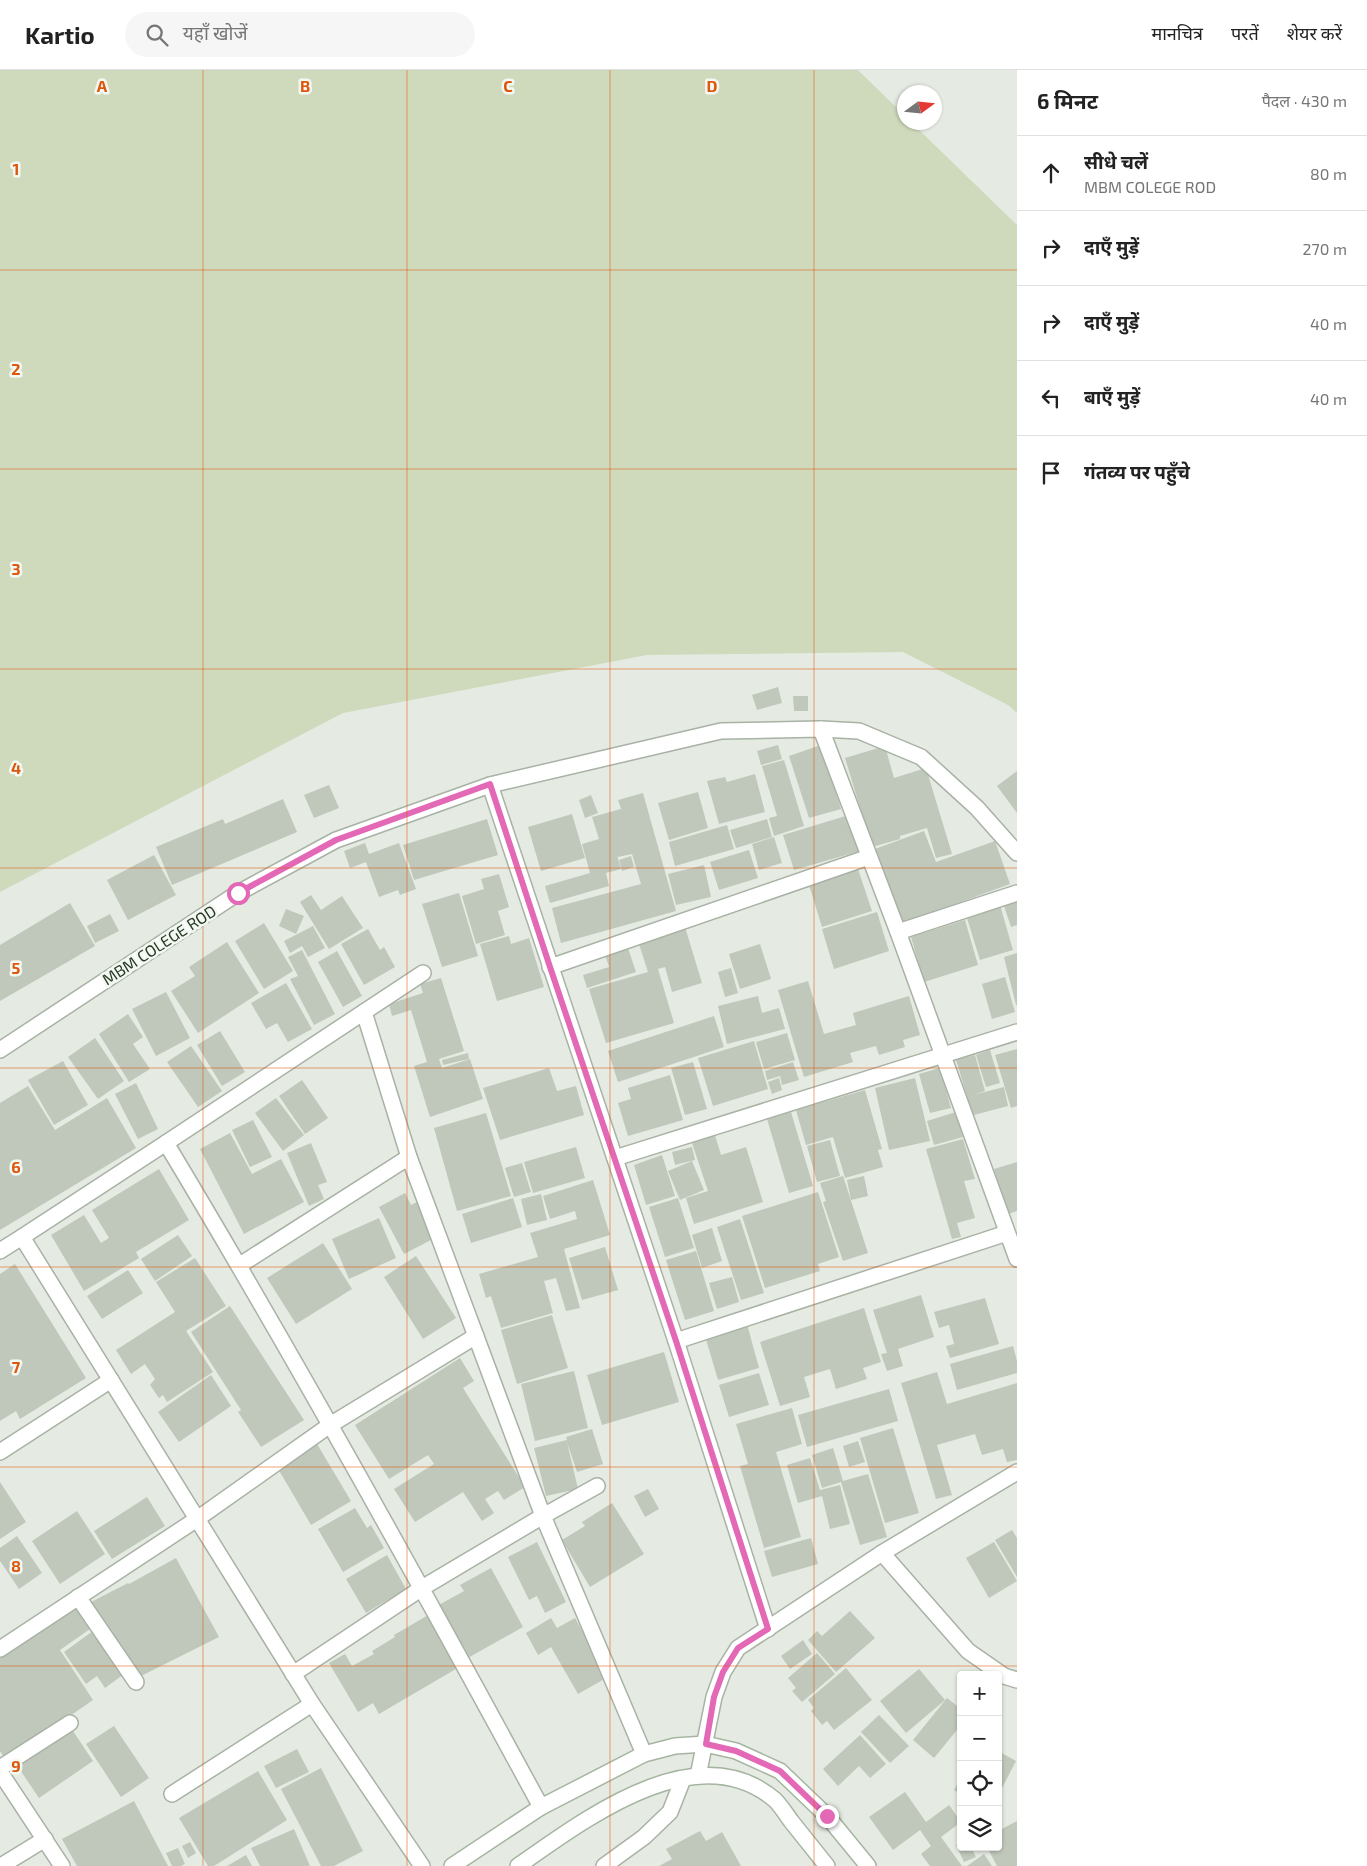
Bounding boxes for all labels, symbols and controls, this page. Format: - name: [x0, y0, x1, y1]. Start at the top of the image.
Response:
- search box: [125, 12, 475, 57]
- text: Kartio: [25, 20, 95, 49]
- icon: search: [143, 21, 171, 49]
- text: यहाँ खोजें: [183, 21, 248, 44]
- text: मानचित्र: [1151, 22, 1203, 44]
- text: परतें: [1231, 22, 1259, 44]
- text: शेयर करें: [1287, 22, 1342, 44]
- text: A: [97, 76, 108, 95]
- text: B: [300, 76, 310, 95]
- text: C: [503, 76, 513, 95]
- text: D: [707, 76, 718, 95]
- north arrow: [897, 85, 942, 130]
- text: 6 मिनट: [1037, 88, 1098, 113]
- text: पैदल · 430 m: [1262, 91, 1347, 110]
- text: सीधे चलें: [1084, 150, 1148, 173]
- text: 1: [13, 159, 19, 178]
- icon: ahead: [1037, 159, 1065, 187]
- text: 80 m: [1310, 164, 1347, 183]
- text: MBM COLEGE ROD: [1084, 177, 1216, 196]
- icon: right: [1037, 234, 1065, 262]
- text: दाएँ मुड़ें: [1084, 235, 1139, 258]
- text: 270 m: [1303, 239, 1347, 258]
- icon: right: [1037, 309, 1065, 337]
- text: दाएँ मुड़ें: [1084, 310, 1139, 333]
- text: 40 m: [1310, 314, 1347, 333]
- text: 2: [11, 359, 21, 378]
- icon: left: [1037, 384, 1065, 412]
- text: बाएँ मुड़ें: [1084, 385, 1140, 408]
- text: 40 m: [1310, 389, 1347, 408]
- icon: arrive: [1037, 459, 1065, 487]
- text: गंतव्य पर पहुँचे: [1084, 460, 1190, 483]
- text: 3: [11, 559, 21, 578]
- text: 4: [11, 758, 21, 777]
- route start: [227, 882, 250, 905]
- street label: MBM COLEGE ROD: [98, 901, 219, 989]
- text: 5: [12, 958, 21, 977]
- text: 6: [11, 1157, 21, 1176]
- text: 7: [12, 1357, 21, 1376]
- text: 8: [11, 1556, 21, 1575]
- map controls: [957, 1671, 1002, 1851]
- button: +: [957, 1671, 1002, 1716]
- button: −: [957, 1716, 1002, 1761]
- text: 9: [11, 1756, 21, 1775]
- button: locate: [957, 1761, 1002, 1806]
- route end: [816, 1805, 839, 1828]
- button: layers: [957, 1806, 1002, 1851]

